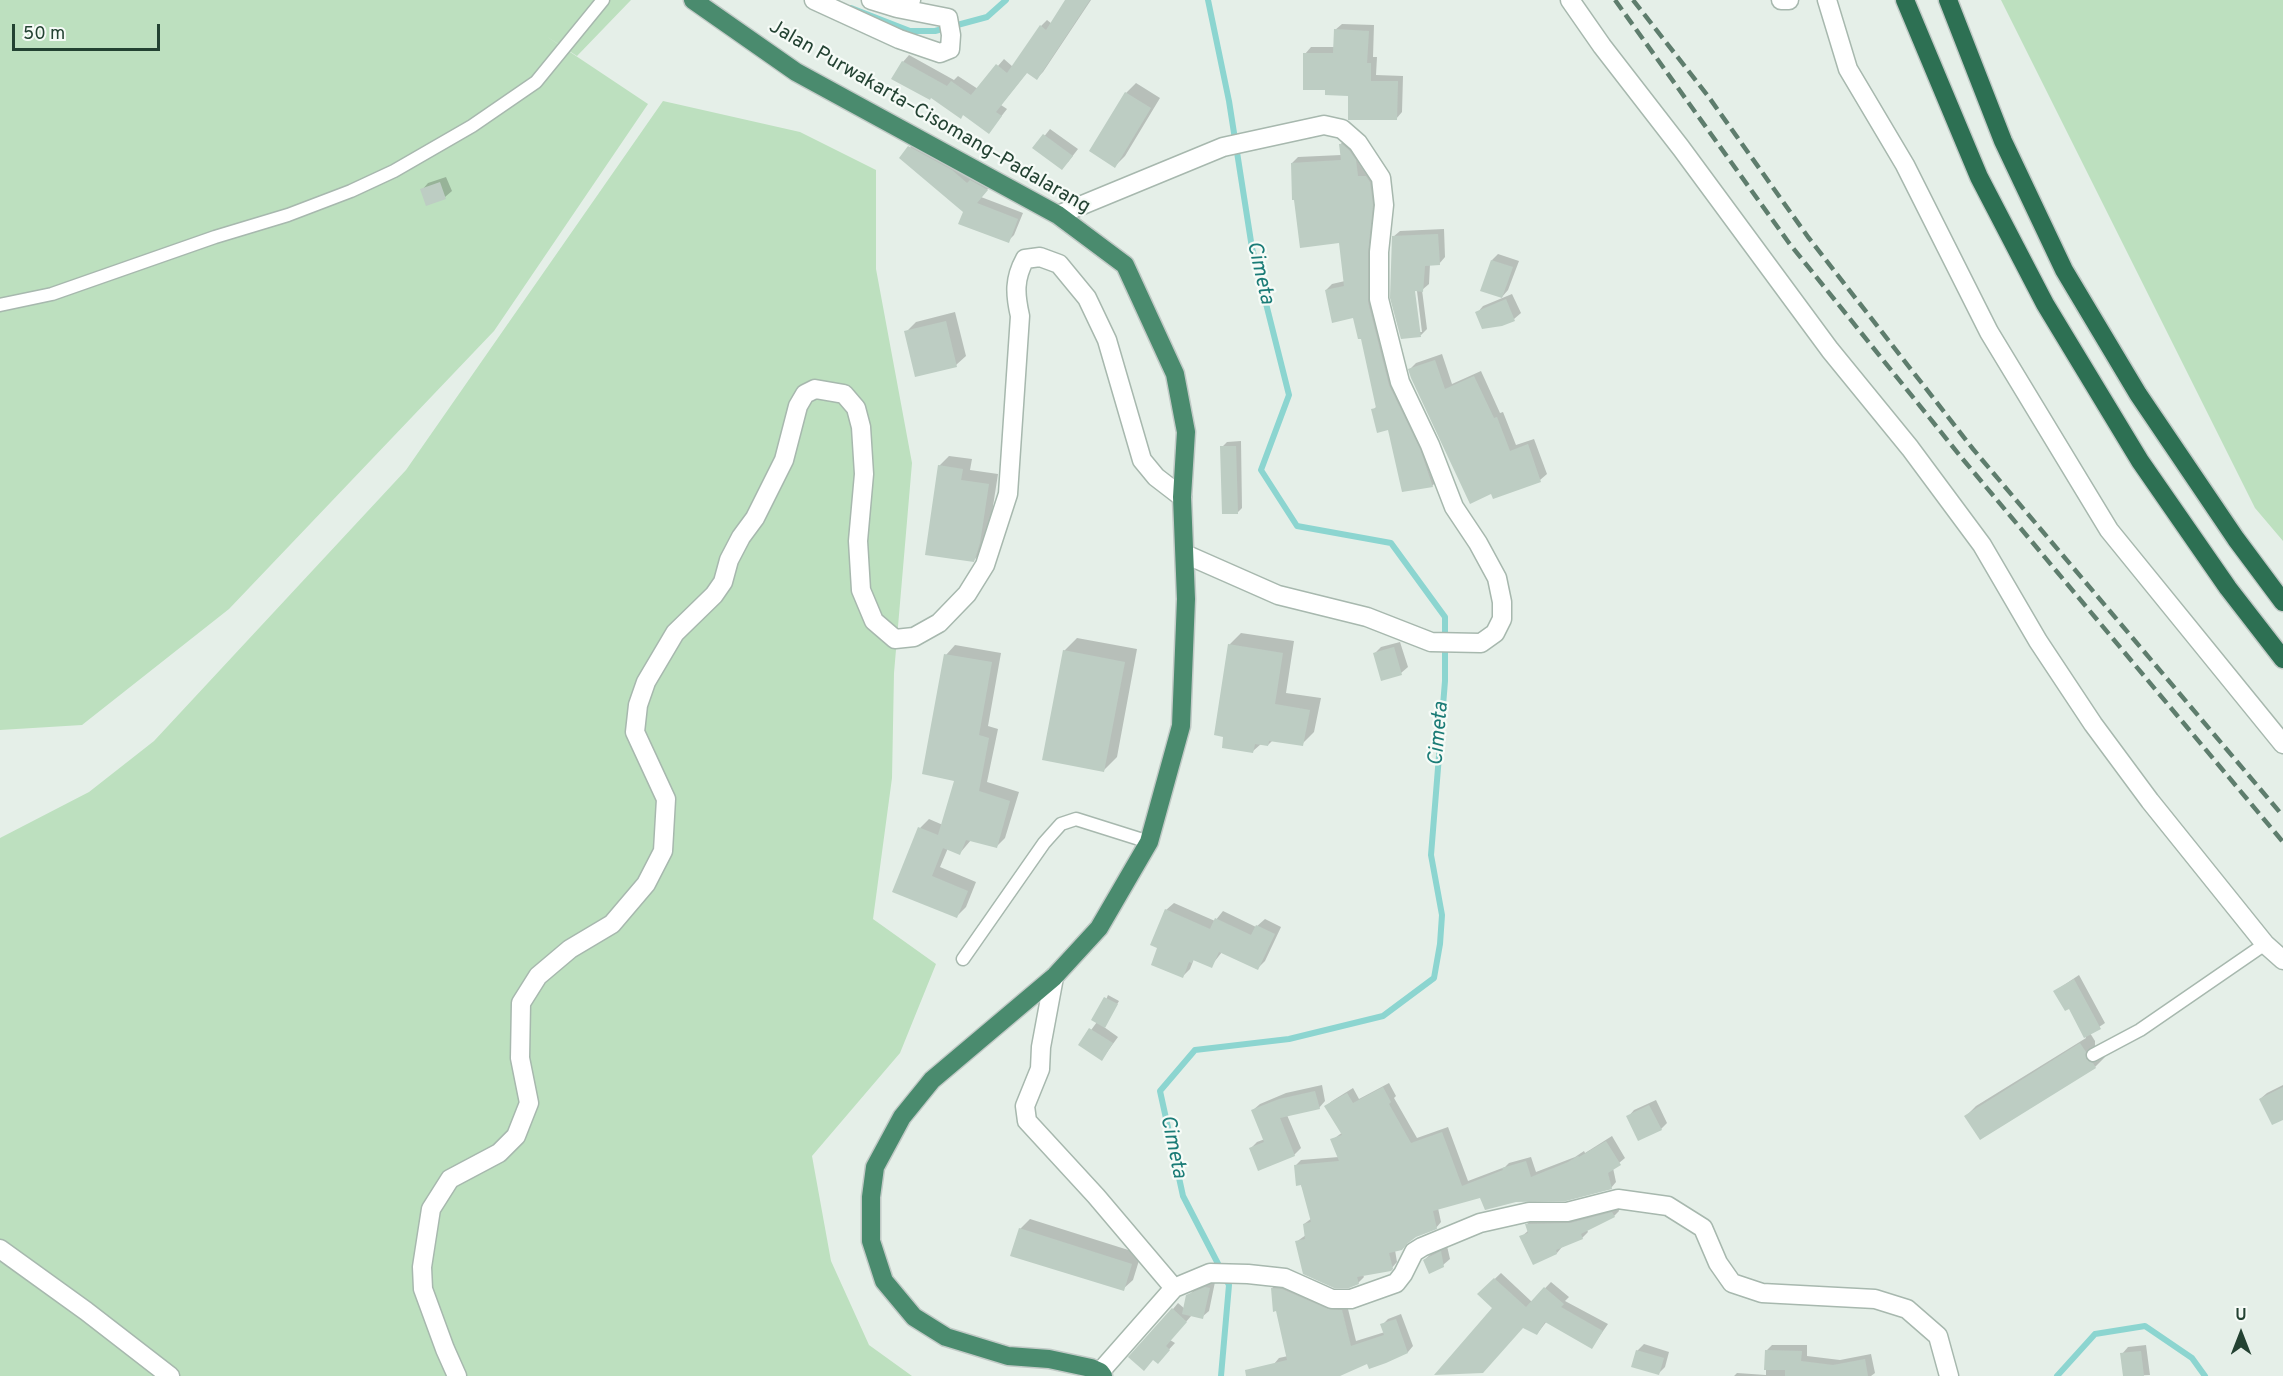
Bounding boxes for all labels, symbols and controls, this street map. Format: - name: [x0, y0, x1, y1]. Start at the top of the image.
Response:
- scale bar: [15, 12, 164, 50]
- street label: Jalan Purwakarta–Cisomang–Padalarang: [764, 16, 1094, 220]
- text: 50 m: [23, 23, 65, 46]
- water label: Cimeta: [1240, 239, 1278, 307]
- water label: Cimeta: [1425, 701, 1455, 767]
- water label: Cimeta: [1153, 1113, 1191, 1181]
- north arrow: [2211, 1304, 2271, 1364]
- text: U: [2235, 1306, 2247, 1326]

